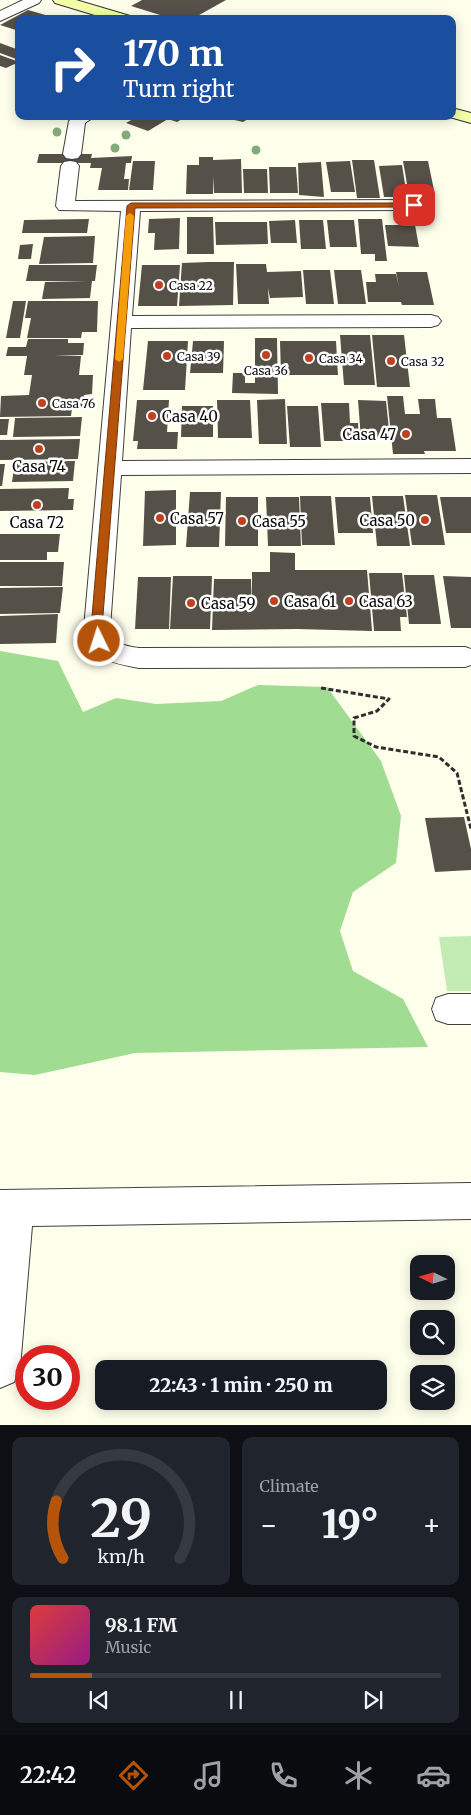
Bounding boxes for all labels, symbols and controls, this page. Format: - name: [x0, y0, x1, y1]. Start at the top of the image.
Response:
- text: 170 m: [123, 32, 224, 76]
- icon: right: [40, 35, 105, 100]
- text: Turn right: [123, 75, 234, 103]
- pin: [393, 184, 435, 226]
- icon: arrive: [400, 191, 428, 219]
- place label: Casa 22: [169, 278, 213, 293]
- marker: Casa 22: [153, 279, 165, 291]
- place label: Casa 39: [177, 349, 221, 364]
- marker: Casa 36: [260, 349, 272, 361]
- marker: Casa 39: [161, 350, 173, 362]
- place label: Casa 34: [319, 351, 363, 366]
- marker: Casa 34: [303, 352, 315, 364]
- place label: Casa 32: [401, 354, 444, 369]
- marker: Casa 32: [385, 355, 397, 367]
- place label: Casa 36: [244, 363, 288, 378]
- place label: Casa 76: [52, 396, 95, 411]
- marker: Casa 76: [36, 397, 48, 409]
- place label: Casa 40: [162, 407, 218, 426]
- marker: Casa 40: [146, 410, 158, 422]
- place label: Casa 47: [342, 425, 396, 444]
- marker: Casa 47: [400, 428, 412, 440]
- marker: Casa 74: [33, 443, 45, 455]
- place label: Casa 74: [12, 457, 66, 476]
- marker: Casa 72: [31, 499, 43, 511]
- place label: Casa 57: [170, 509, 224, 528]
- place label: Casa 50: [360, 511, 415, 530]
- marker: Casa 57: [154, 512, 166, 524]
- place label: Casa 55: [252, 512, 306, 531]
- place label: Casa 72: [10, 513, 64, 532]
- marker: Casa 50: [419, 514, 431, 526]
- marker: Casa 55: [236, 515, 248, 527]
- place label: Casa 61: [284, 592, 336, 611]
- place label: Casa 63: [359, 592, 413, 611]
- place label: Casa 59: [201, 594, 256, 613]
- marker: Casa 61: [268, 595, 280, 607]
- marker: Casa 63: [343, 595, 355, 607]
- marker: Casa 59: [185, 597, 197, 609]
- position arrow: [72, 614, 124, 666]
- north arrow: [410, 1255, 455, 1300]
- map controls: [410, 1255, 455, 1410]
- button: search: [410, 1310, 455, 1355]
- speed limit sign: 30: [15, 1345, 80, 1410]
- button: layers: [410, 1365, 455, 1410]
- text: 22:43 · 1 min · 250 m: [149, 1373, 333, 1397]
- text: Climate: [260, 1476, 319, 1496]
- text: 29: [90, 1486, 152, 1551]
- text: 19°: [321, 1501, 379, 1548]
- text: −: [260, 1507, 278, 1543]
- text: +: [422, 1507, 441, 1543]
- text: km/h: [97, 1545, 145, 1568]
- text: 98.1 FM: [105, 1613, 177, 1637]
- text: Music: [105, 1637, 151, 1657]
- icon: previous: [85, 1686, 113, 1714]
- icon: pause: [222, 1686, 250, 1714]
- icon: next: [359, 1686, 387, 1714]
- icon: directions: [116, 1758, 151, 1793]
- icon: music: [191, 1758, 226, 1793]
- icon: phone: [266, 1758, 301, 1793]
- icon: climate: [341, 1758, 376, 1793]
- icon: car: [416, 1758, 451, 1793]
- text: 22:42: [20, 1761, 76, 1789]

